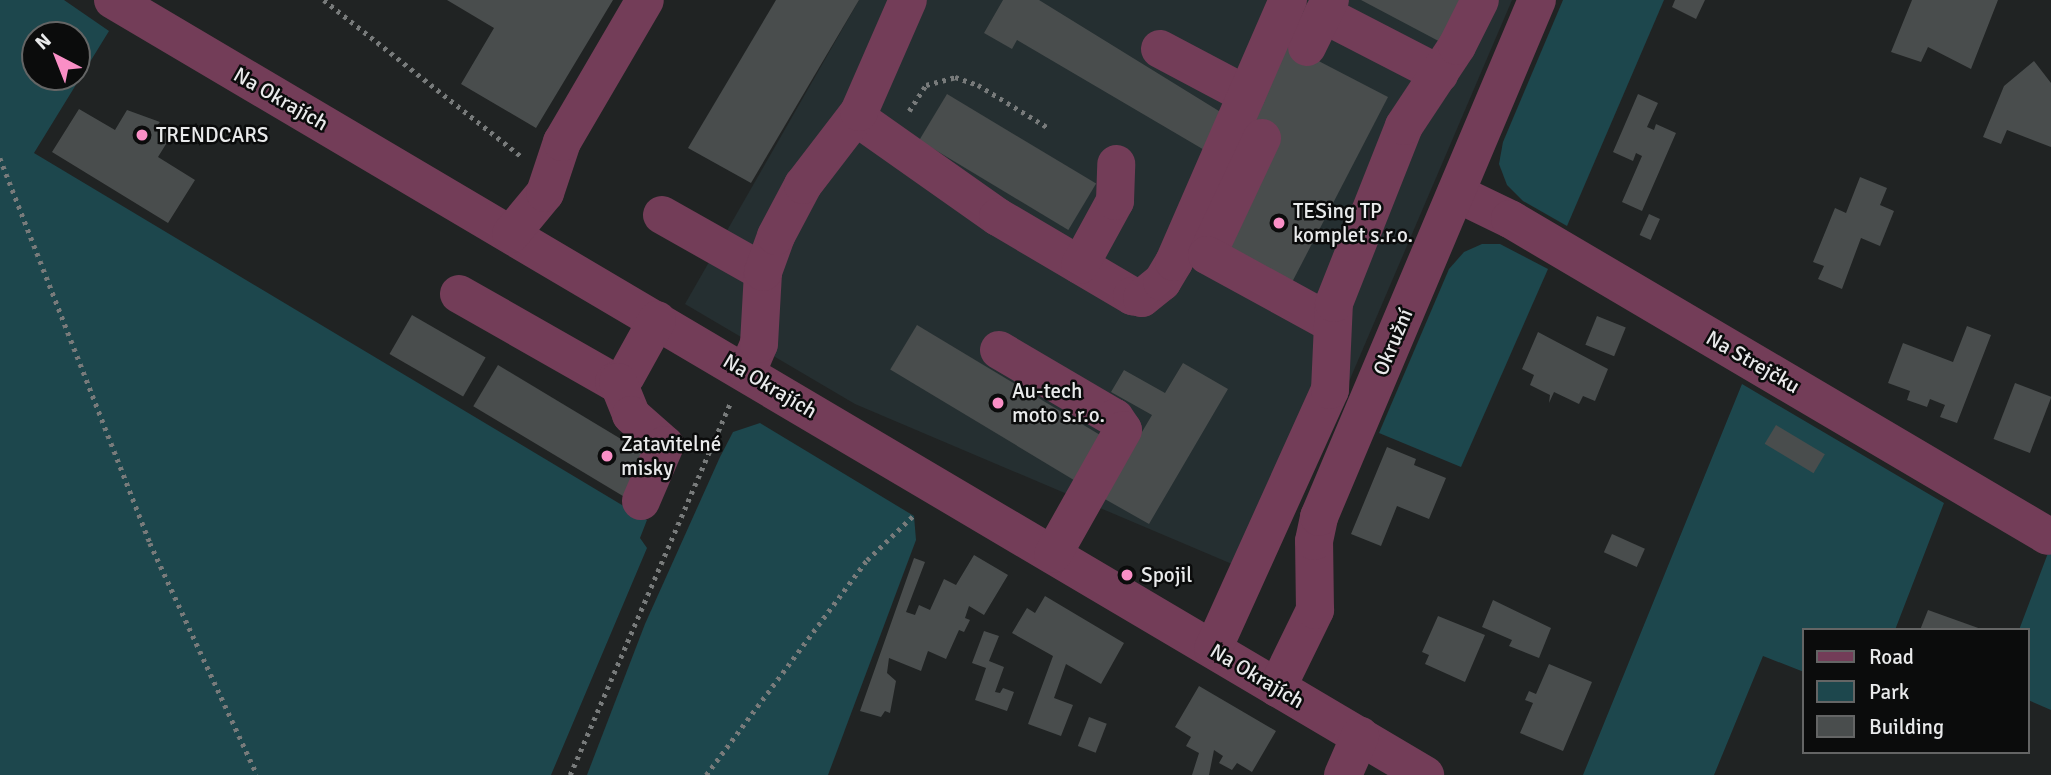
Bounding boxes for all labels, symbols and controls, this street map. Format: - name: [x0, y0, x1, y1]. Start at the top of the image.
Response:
- north arrow: [21, 21, 91, 91]
- text: N: [30, 29, 56, 55]
- street label: Na Okrajích: [229, 62, 333, 136]
- place label: TRENDCARS: [156, 122, 268, 148]
- marker: TRENDCARS: [134, 127, 150, 143]
- place label: TESing TP komplet s.r.o.: [1293, 198, 1413, 248]
- marker: TESing TP komplet s.r.o.: [1271, 215, 1287, 231]
- street label: Okružní: [1368, 305, 1418, 379]
- street label: Na Strejčku: [1702, 325, 1804, 399]
- street label: Na Okrajích: [719, 348, 821, 424]
- place label: Au-tech moto s.r.o.: [1012, 378, 1105, 428]
- marker: Au-tech moto s.r.o.: [990, 395, 1006, 411]
- place label: Zatavitelné misky: [621, 431, 721, 481]
- marker: Zatavitelné misky: [599, 448, 615, 464]
- place label: Spojil: [1141, 562, 1192, 588]
- marker: Spojil: [1119, 567, 1135, 583]
- legend: [1802, 628, 2030, 754]
- street label: Na Okrajích: [1206, 638, 1308, 714]
- text: Road: [1869, 644, 1914, 670]
- text: Park: [1869, 679, 1909, 705]
- text: Building: [1869, 714, 1944, 740]

